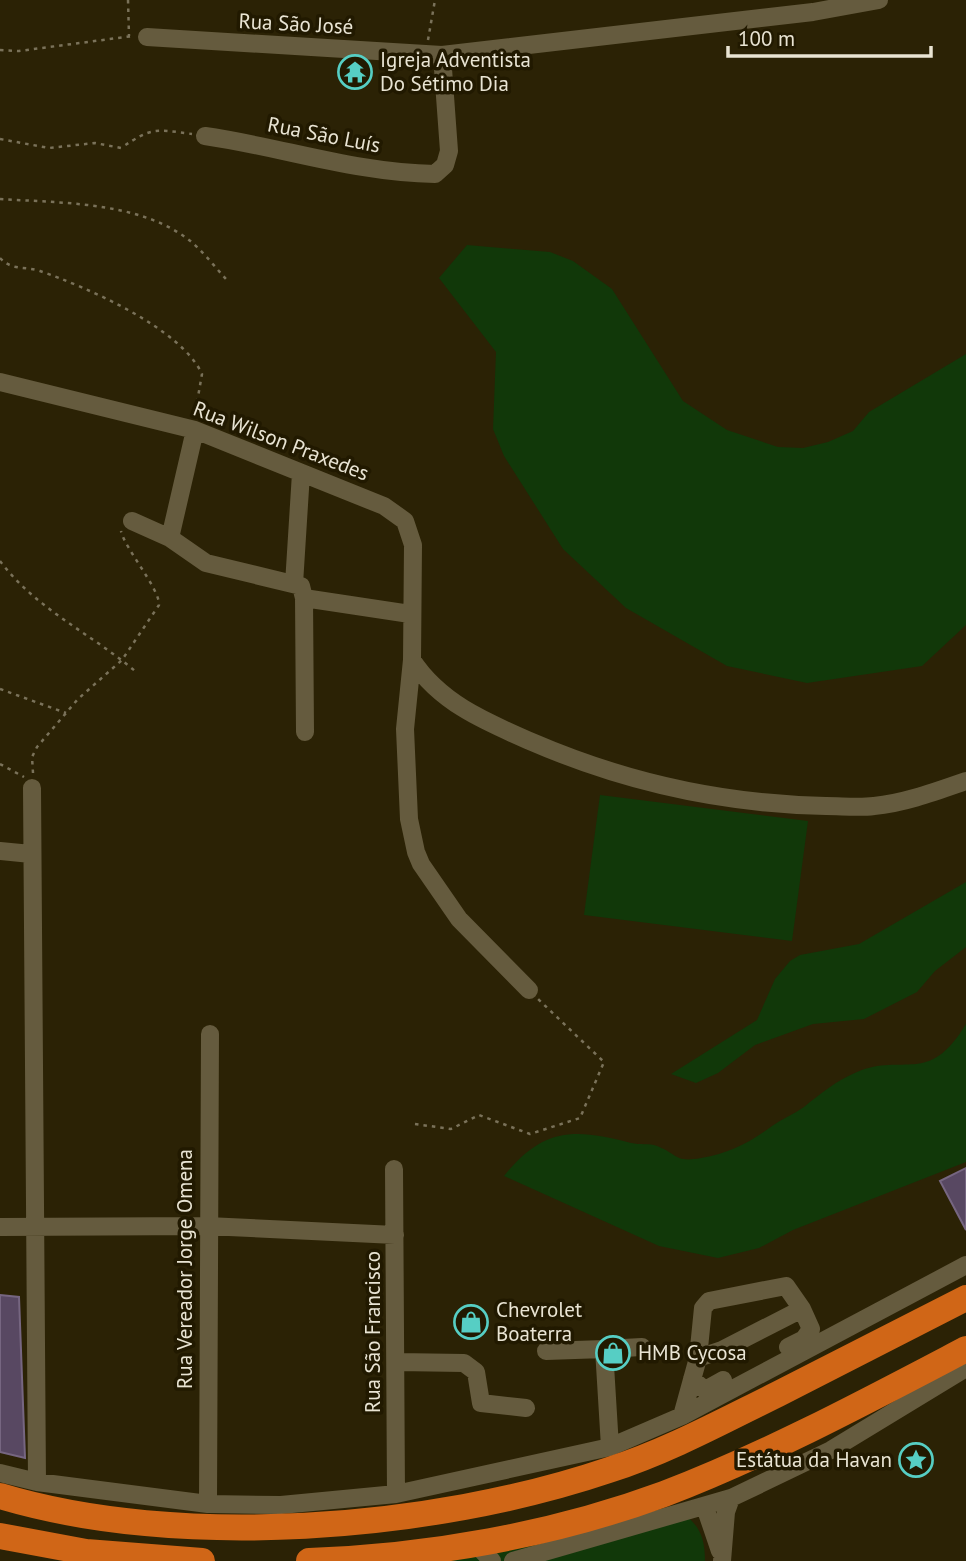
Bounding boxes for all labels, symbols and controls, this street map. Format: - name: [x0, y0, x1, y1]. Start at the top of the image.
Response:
- street label: Rua São José: [238, 7, 354, 40]
- scale bar: [728, 14, 931, 58]
- text: 100 m: [738, 25, 795, 52]
- place label: Igreja Adventista Do Sétimo Dia: [380, 46, 531, 97]
- temple icon: Igreja Adventista Do Sétimo Dia: [336, 53, 374, 91]
- street label: Rua São Luís: [265, 110, 383, 159]
- street label: Rua Wilson Praxedes: [190, 395, 373, 486]
- street label: Rua Vereador Jorge Omena: [171, 1149, 198, 1389]
- street label: Rua São Francisco: [359, 1251, 386, 1413]
- place label: Chevrolet Boaterra: [496, 1296, 582, 1347]
- shop icon: Chevrolet Boaterra: [452, 1303, 490, 1341]
- shop icon: HMB Cycosa: [594, 1334, 632, 1372]
- place label: HMB Cycosa: [638, 1339, 747, 1366]
- place icon: Estátua da Havan: [897, 1441, 935, 1479]
- place label: Estátua da Havan: [736, 1446, 892, 1473]

